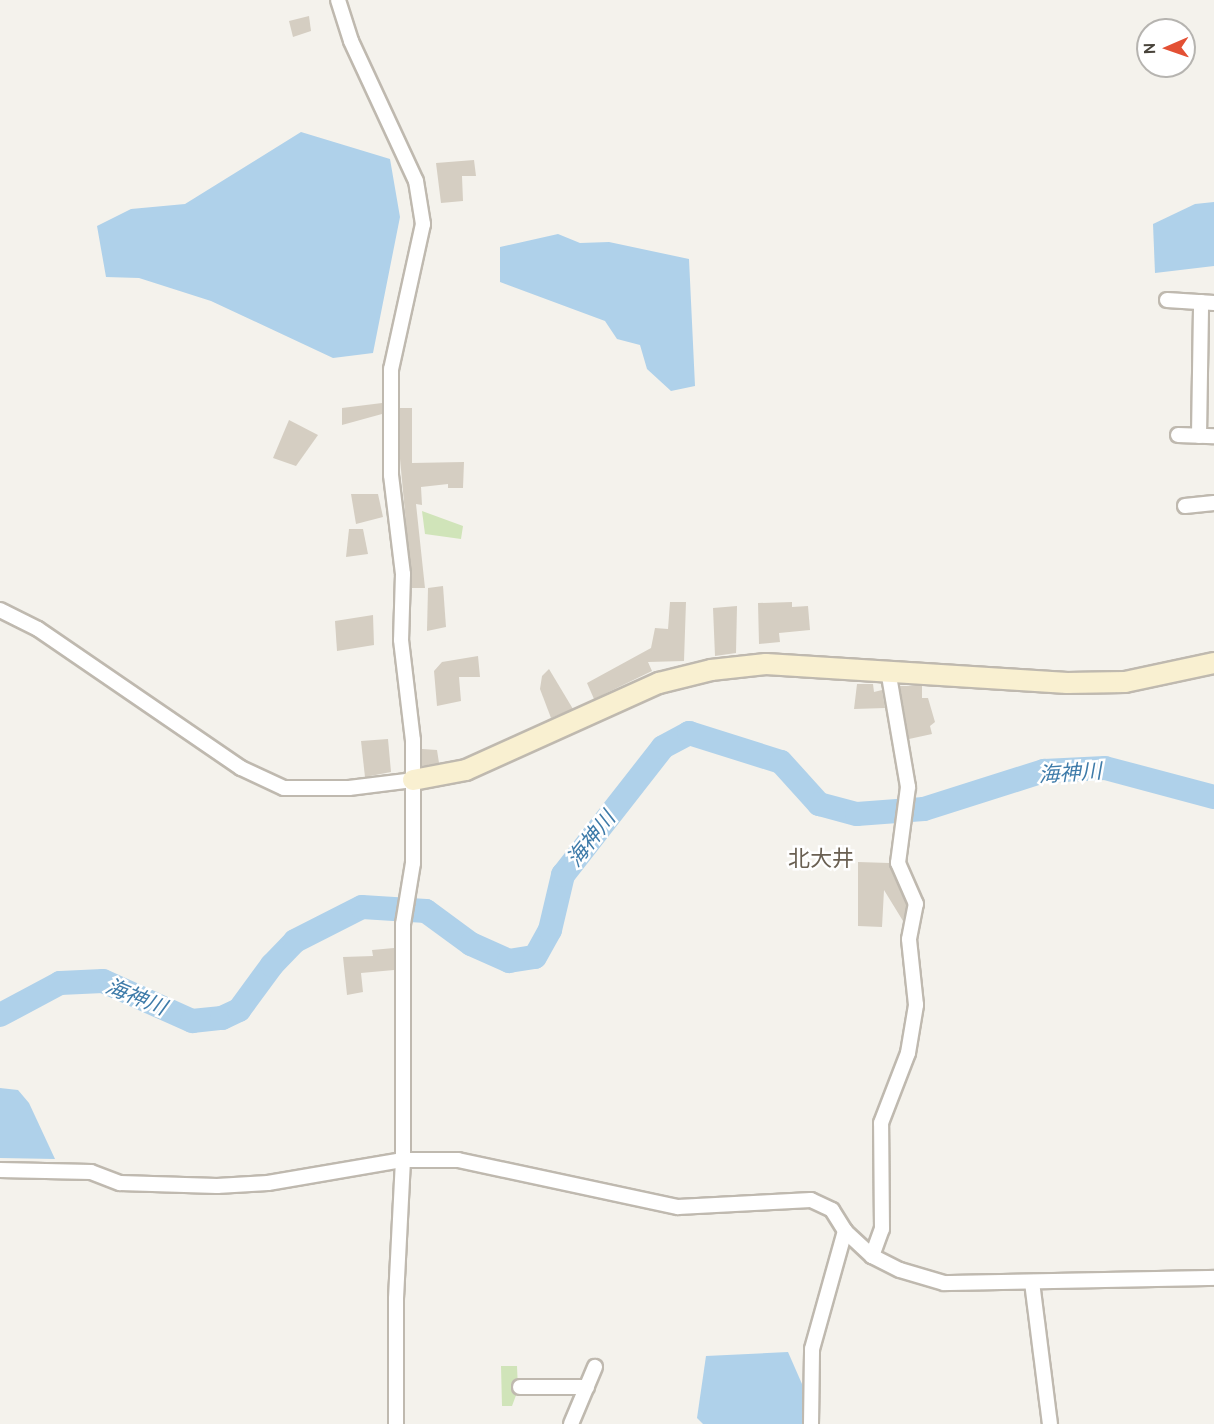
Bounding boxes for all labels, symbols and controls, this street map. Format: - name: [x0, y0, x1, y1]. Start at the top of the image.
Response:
- north arrow: [1136, 18, 1196, 78]
- text: N: [1140, 43, 1159, 55]
- water label: 海神川: [1038, 758, 1102, 788]
- water label: 海神川: [562, 806, 620, 872]
- district label: 北大井: [788, 846, 854, 872]
- water label: 海神川: [102, 974, 170, 1020]

